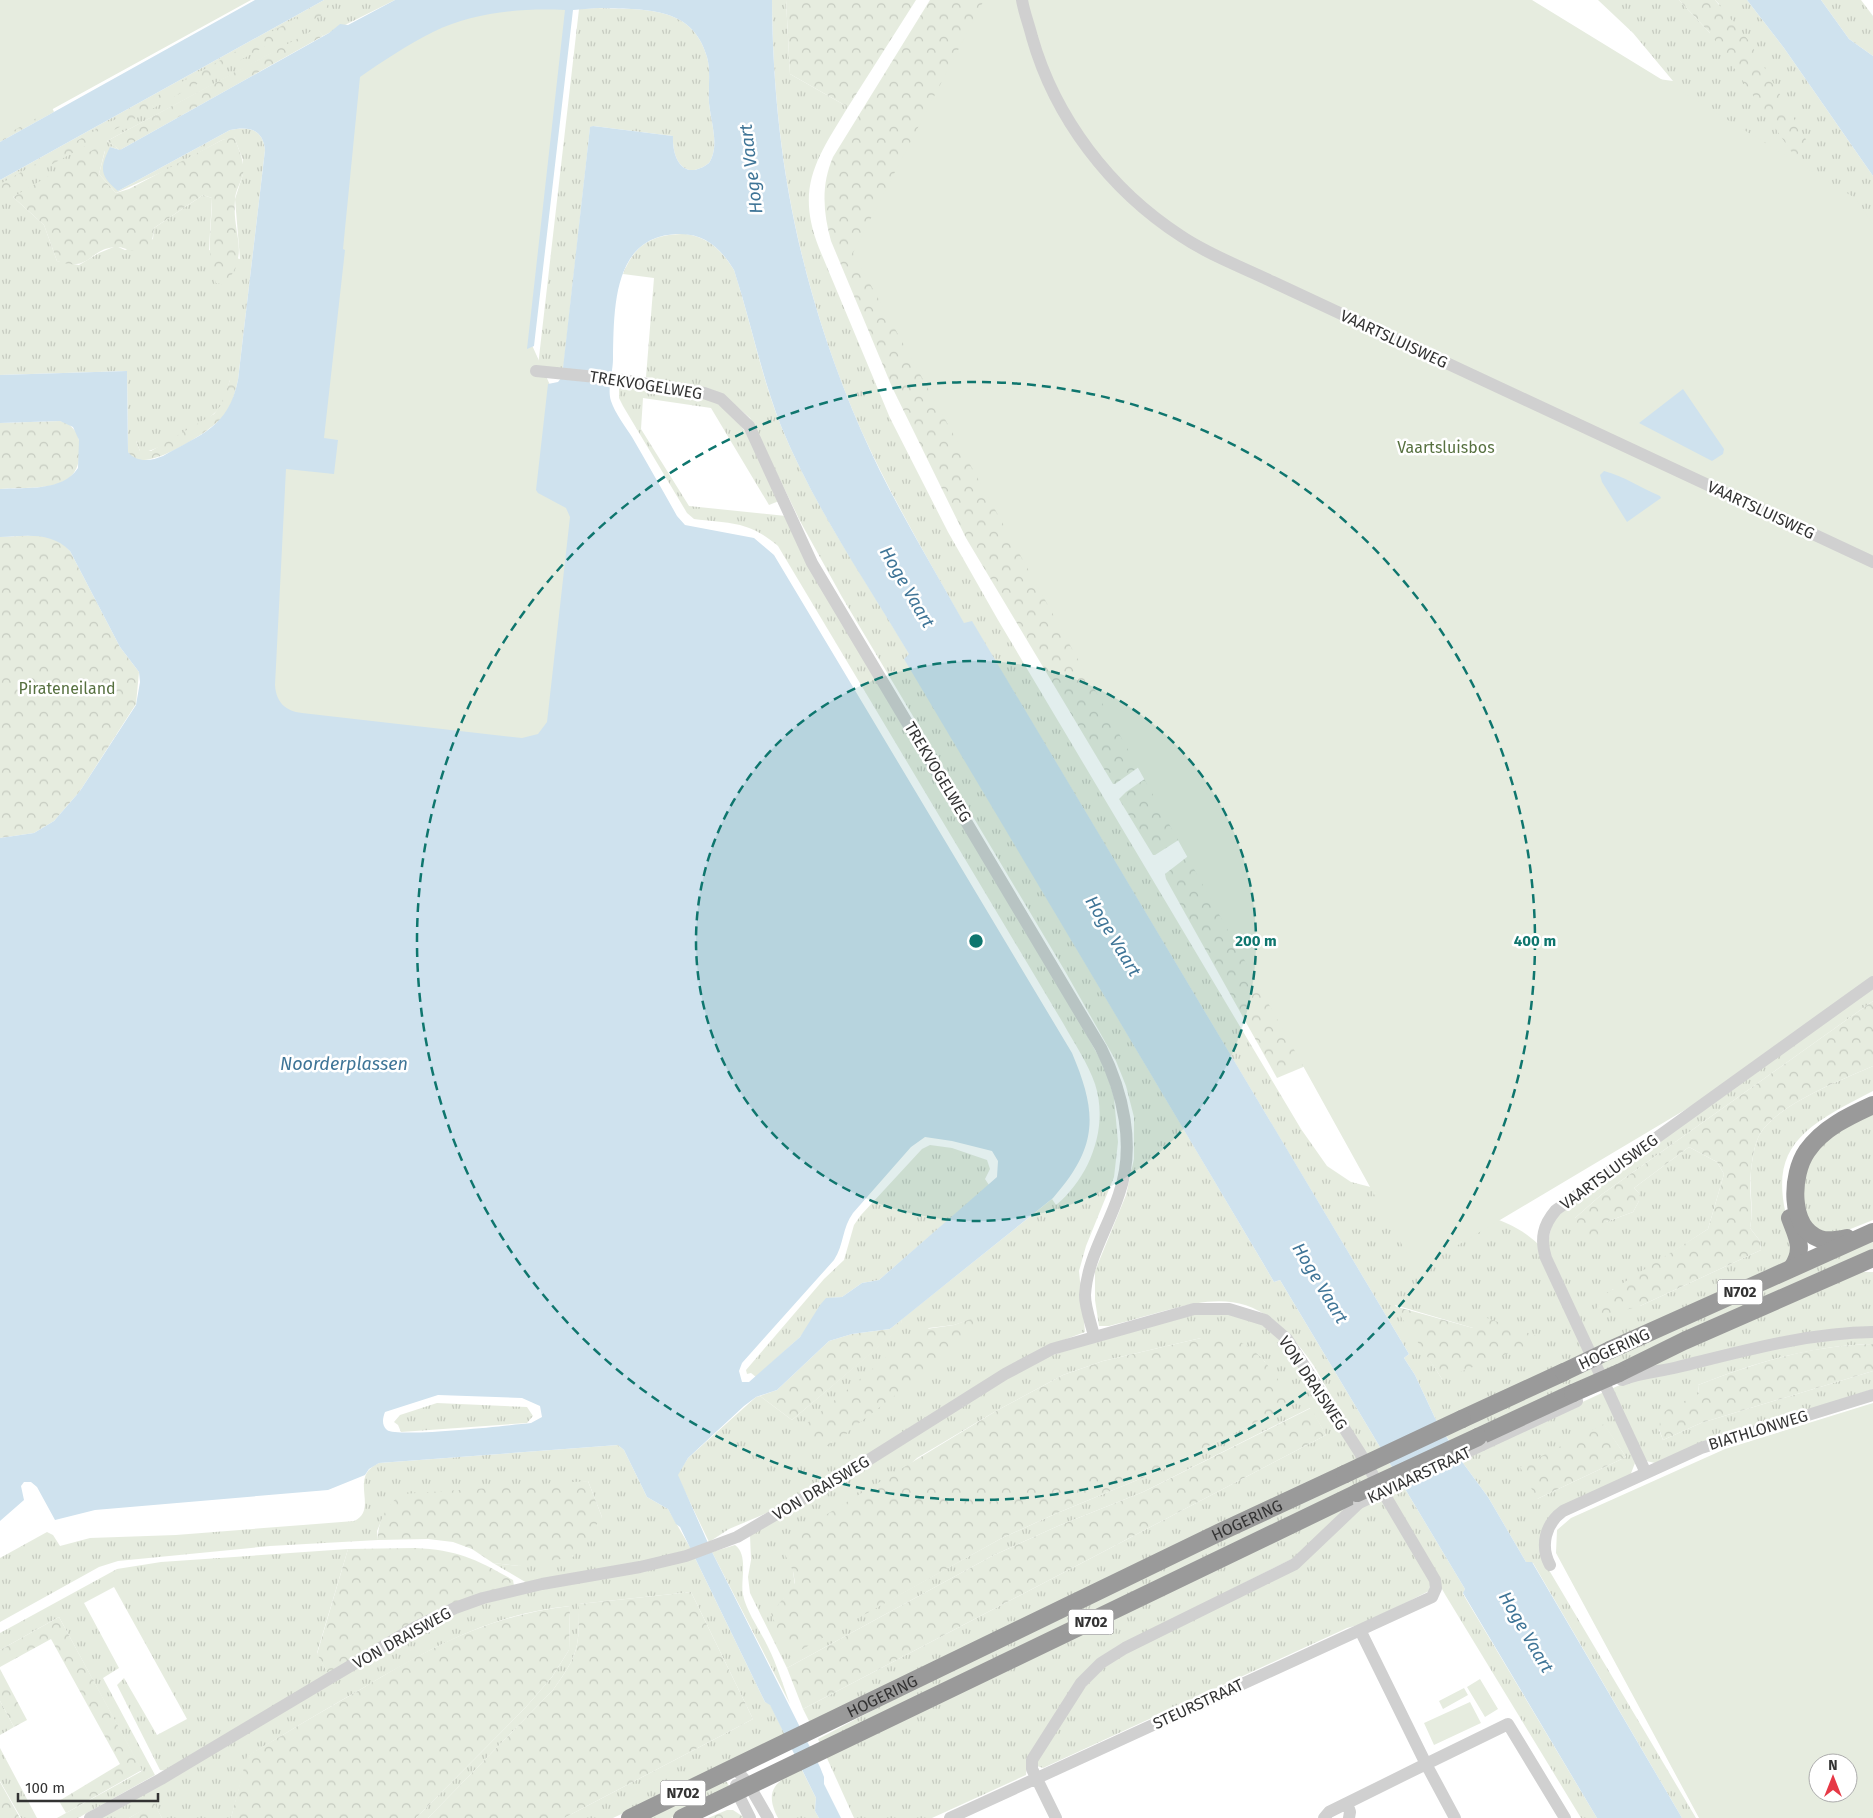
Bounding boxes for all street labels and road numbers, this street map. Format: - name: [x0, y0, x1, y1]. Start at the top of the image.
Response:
- street label: VAARTSLUISWEG: [1337, 306, 1451, 372]
- street label: TREKVOGELWEG: [588, 367, 704, 403]
- street label: VAARTSLUISWEG: [1704, 477, 1818, 543]
- street label: TREKVOGELWEG: [901, 718, 975, 826]
- street label: VAARTSLUISWEG: [1556, 1130, 1662, 1214]
- road number: N702: [1718, 1280, 1762, 1304]
- street label: HOGERING: [1576, 1324, 1652, 1374]
- street label: VON DRAISWEG: [1275, 1332, 1351, 1434]
- street label: BIATHLONWEG: [1706, 1406, 1810, 1454]
- street label: KAVIAARSTRAAT: [1364, 1442, 1474, 1507]
- street label: VON DRAISWEG: [769, 1452, 873, 1524]
- street label: HOGERING: [1208, 1495, 1285, 1544]
- street label: VON DRAISWEG: [350, 1603, 454, 1673]
- road number: N702: [1068, 1610, 1114, 1634]
- street label: HOGERING: [844, 1671, 920, 1721]
- street label: STEURSTRAAT: [1150, 1674, 1247, 1733]
- road number: N702: [660, 1780, 706, 1806]

